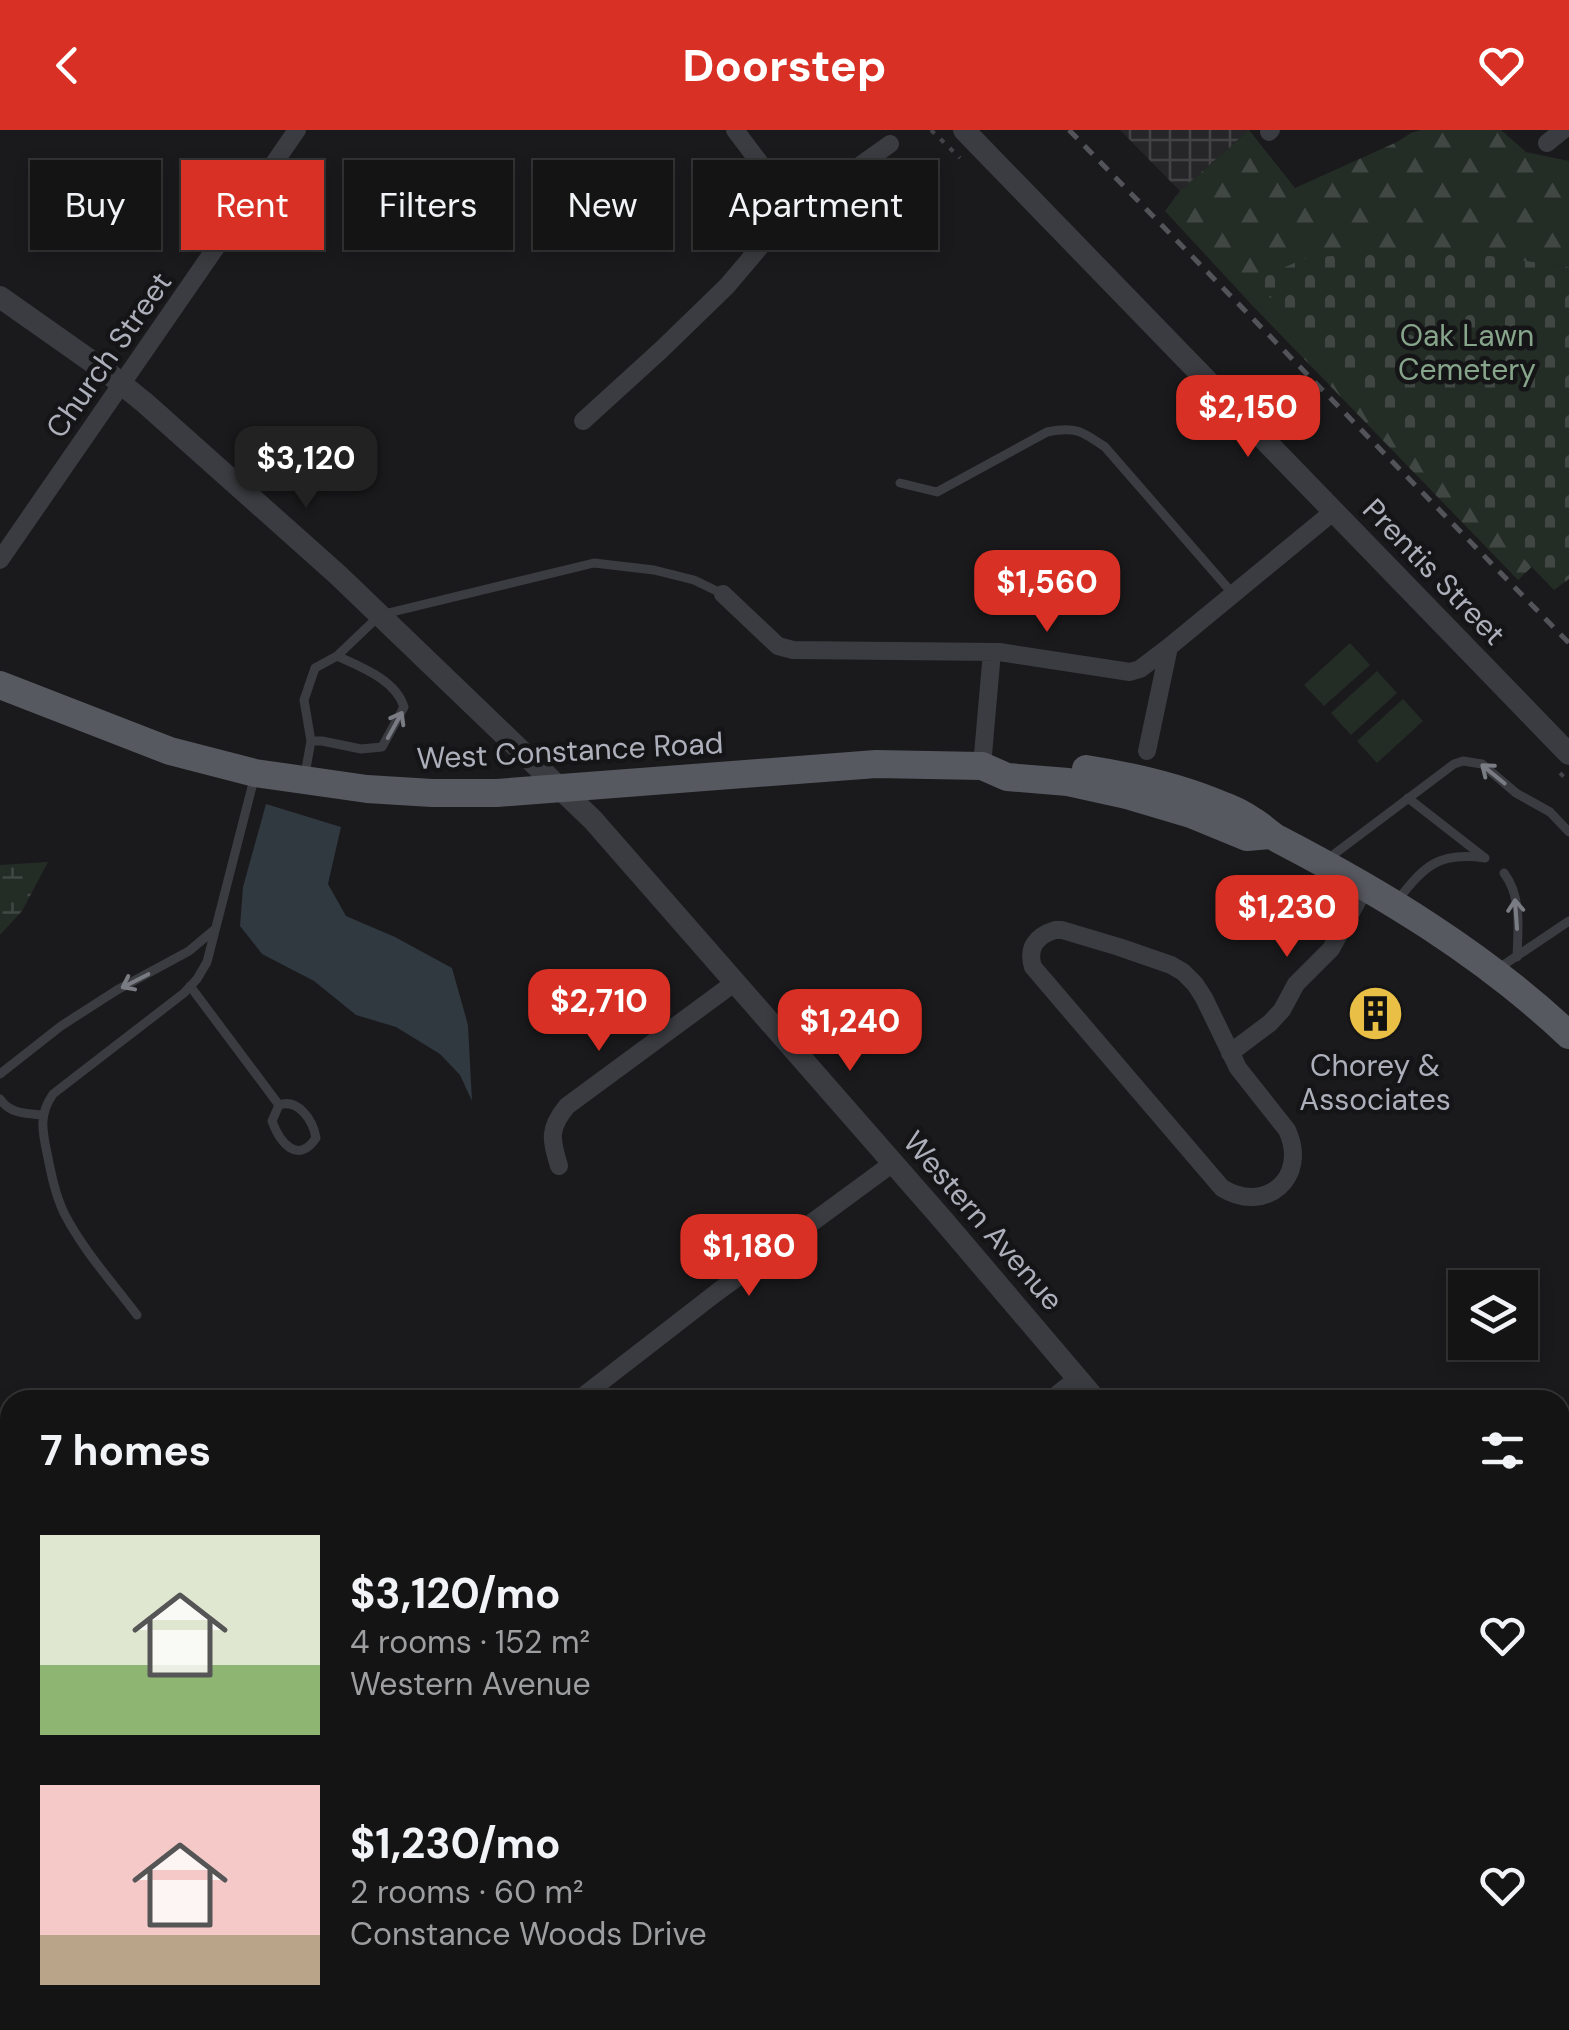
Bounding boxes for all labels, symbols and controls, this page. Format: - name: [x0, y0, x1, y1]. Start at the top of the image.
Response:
- text: Doorstep: [683, 36, 886, 95]
- icon: back: [40, 38, 95, 93]
- icon: heart: [1474, 38, 1529, 93]
- chip: Buy: [30, 160, 161, 250]
- chip: Rent: [181, 160, 324, 250]
- chip: Filters: [344, 160, 513, 250]
- chip: New: [533, 160, 673, 250]
- chip: Apartment: [693, 160, 938, 250]
- street label: Church Street: [37, 264, 180, 445]
- park label: Oak Lawn Cemetery: [1398, 316, 1536, 389]
- pin: $2,150: [1167, 375, 1329, 460]
- text: $2,150: [1198, 386, 1298, 428]
- pin: $3,120: [225, 426, 387, 511]
- text: $3,120: [256, 437, 356, 479]
- street label: Prentis Street: [1355, 490, 1514, 653]
- pin: $1,560: [966, 550, 1128, 635]
- text: $1,560: [996, 561, 1098, 603]
- one-way arrow: [385, 710, 405, 740]
- street label: West Constance Road: [416, 723, 724, 778]
- one-way arrow: [1480, 763, 1506, 785]
- pin: $1,230: [1206, 875, 1368, 960]
- text: $1,230: [1237, 886, 1337, 928]
- one-way arrow: [1507, 898, 1526, 930]
- pin: $2,710: [518, 969, 680, 1054]
- one-way arrow: [121, 972, 151, 991]
- text: $2,710: [550, 980, 648, 1022]
- building icon: Chorey & Associates: [1345, 984, 1405, 1044]
- pin: $1,240: [769, 989, 931, 1074]
- text: $1,240: [800, 1000, 900, 1042]
- place label: Chorey & Associates: [1299, 1046, 1451, 1119]
- street label: Western Avenue: [895, 1123, 1072, 1319]
- pin: $1,180: [668, 1214, 830, 1299]
- text: $1,180: [702, 1225, 796, 1267]
- map controls: [1448, 1270, 1538, 1360]
- button: layers: [1448, 1270, 1538, 1360]
- text: 7 homes: [40, 1423, 211, 1478]
- icon: filters: [1475, 1423, 1530, 1478]
- text: $3,120/mo: [350, 1566, 561, 1621]
- icon: home: [120, 1575, 240, 1695]
- icon: heart: [1475, 1608, 1530, 1663]
- text: 4 rooms · 152 m²: [350, 1621, 590, 1663]
- text: Western Avenue: [350, 1663, 591, 1705]
- text: $1,230/mo: [350, 1816, 561, 1871]
- icon: home: [120, 1825, 240, 1945]
- icon: heart: [1475, 1858, 1530, 1913]
- text: 2 rooms · 60 m²: [350, 1871, 584, 1913]
- text: Constance Woods Drive: [350, 1913, 707, 1955]

